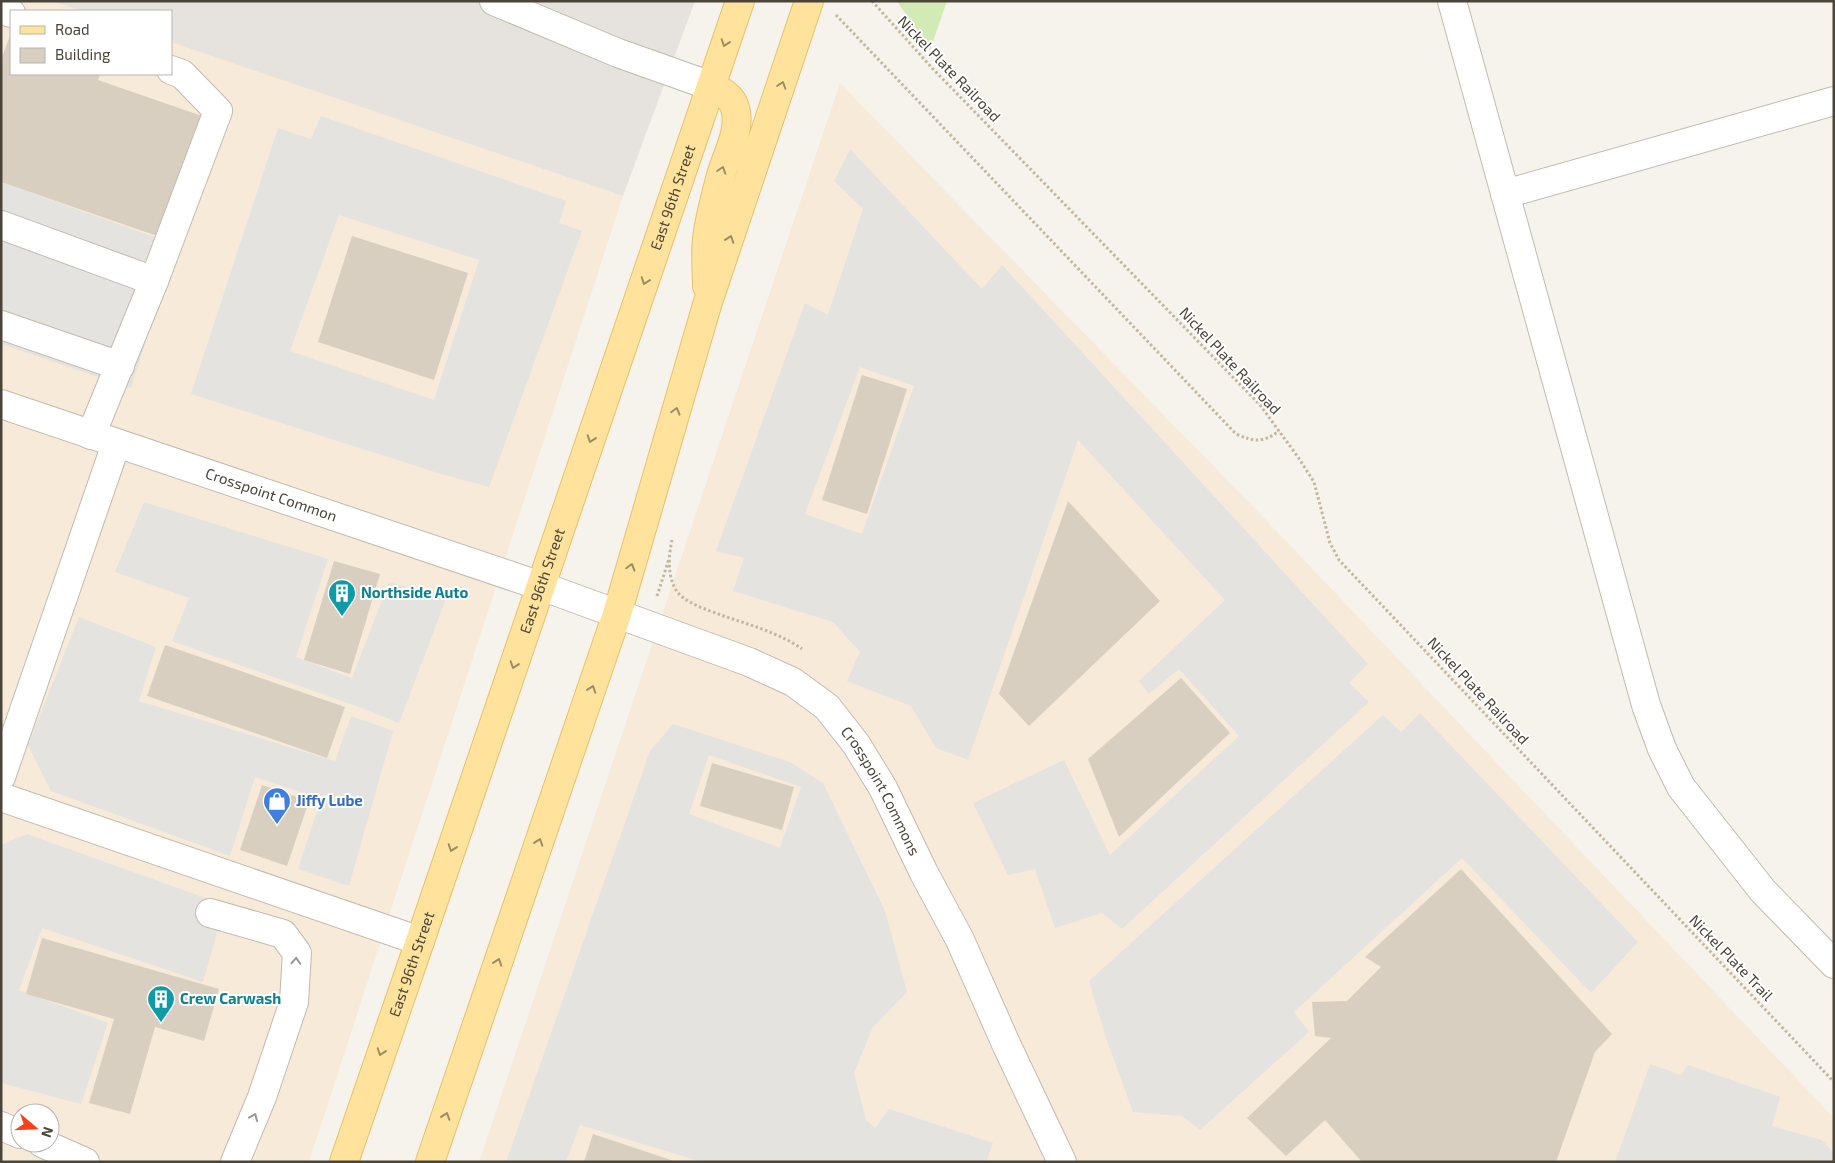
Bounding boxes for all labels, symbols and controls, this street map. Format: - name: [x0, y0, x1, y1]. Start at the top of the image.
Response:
- legend: [10, 10, 172, 75]
- street label: Nickel Plate Railroad: [895, 12, 1005, 125]
- text: Road: [55, 20, 90, 38]
- one-way arrow: [721, 39, 731, 47]
- text: Building: [55, 45, 111, 63]
- one-way arrow: [776, 82, 786, 90]
- street label: East 96th Street: [646, 142, 698, 252]
- one-way arrow: [717, 167, 727, 175]
- one-way arrow: [724, 236, 734, 244]
- one-way arrow: [640, 276, 650, 285]
- street label: Nickel Plate Railroad: [1176, 303, 1285, 418]
- one-way arrow: [671, 408, 681, 416]
- one-way arrow: [587, 434, 597, 442]
- street label: Crosspoint Common: [203, 464, 339, 525]
- street label: East 96th Street: [515, 525, 568, 636]
- one-way arrow: [625, 563, 635, 572]
- building icon: Northside Auto: [327, 578, 357, 617]
- place label: Northside Auto: [361, 583, 468, 601]
- street label: Nickel Plate Railroad: [1424, 633, 1533, 748]
- one-way arrow: [510, 660, 520, 669]
- one-way arrow: [586, 685, 596, 693]
- street label: Crosspoint Commons: [838, 723, 924, 858]
- shop icon: Jiffy Lube: [262, 786, 292, 825]
- place label: Jiffy Lube: [296, 791, 363, 810]
- one-way arrow: [534, 839, 544, 847]
- one-way arrow: [448, 844, 458, 852]
- street label: East 96th Street: [385, 909, 437, 1019]
- street label: Nickel Plate Trail: [1686, 911, 1778, 1004]
- one-way arrow: [291, 957, 302, 965]
- one-way arrow: [493, 958, 503, 966]
- building icon: Crew Carwash: [146, 984, 176, 1023]
- place label: Crew Carwash: [180, 989, 281, 1007]
- one-way arrow: [377, 1048, 387, 1056]
- north arrow: [10, 1103, 60, 1153]
- one-way arrow: [440, 1112, 450, 1120]
- one-way arrow: [248, 1113, 258, 1122]
- text: N: [38, 1125, 57, 1140]

